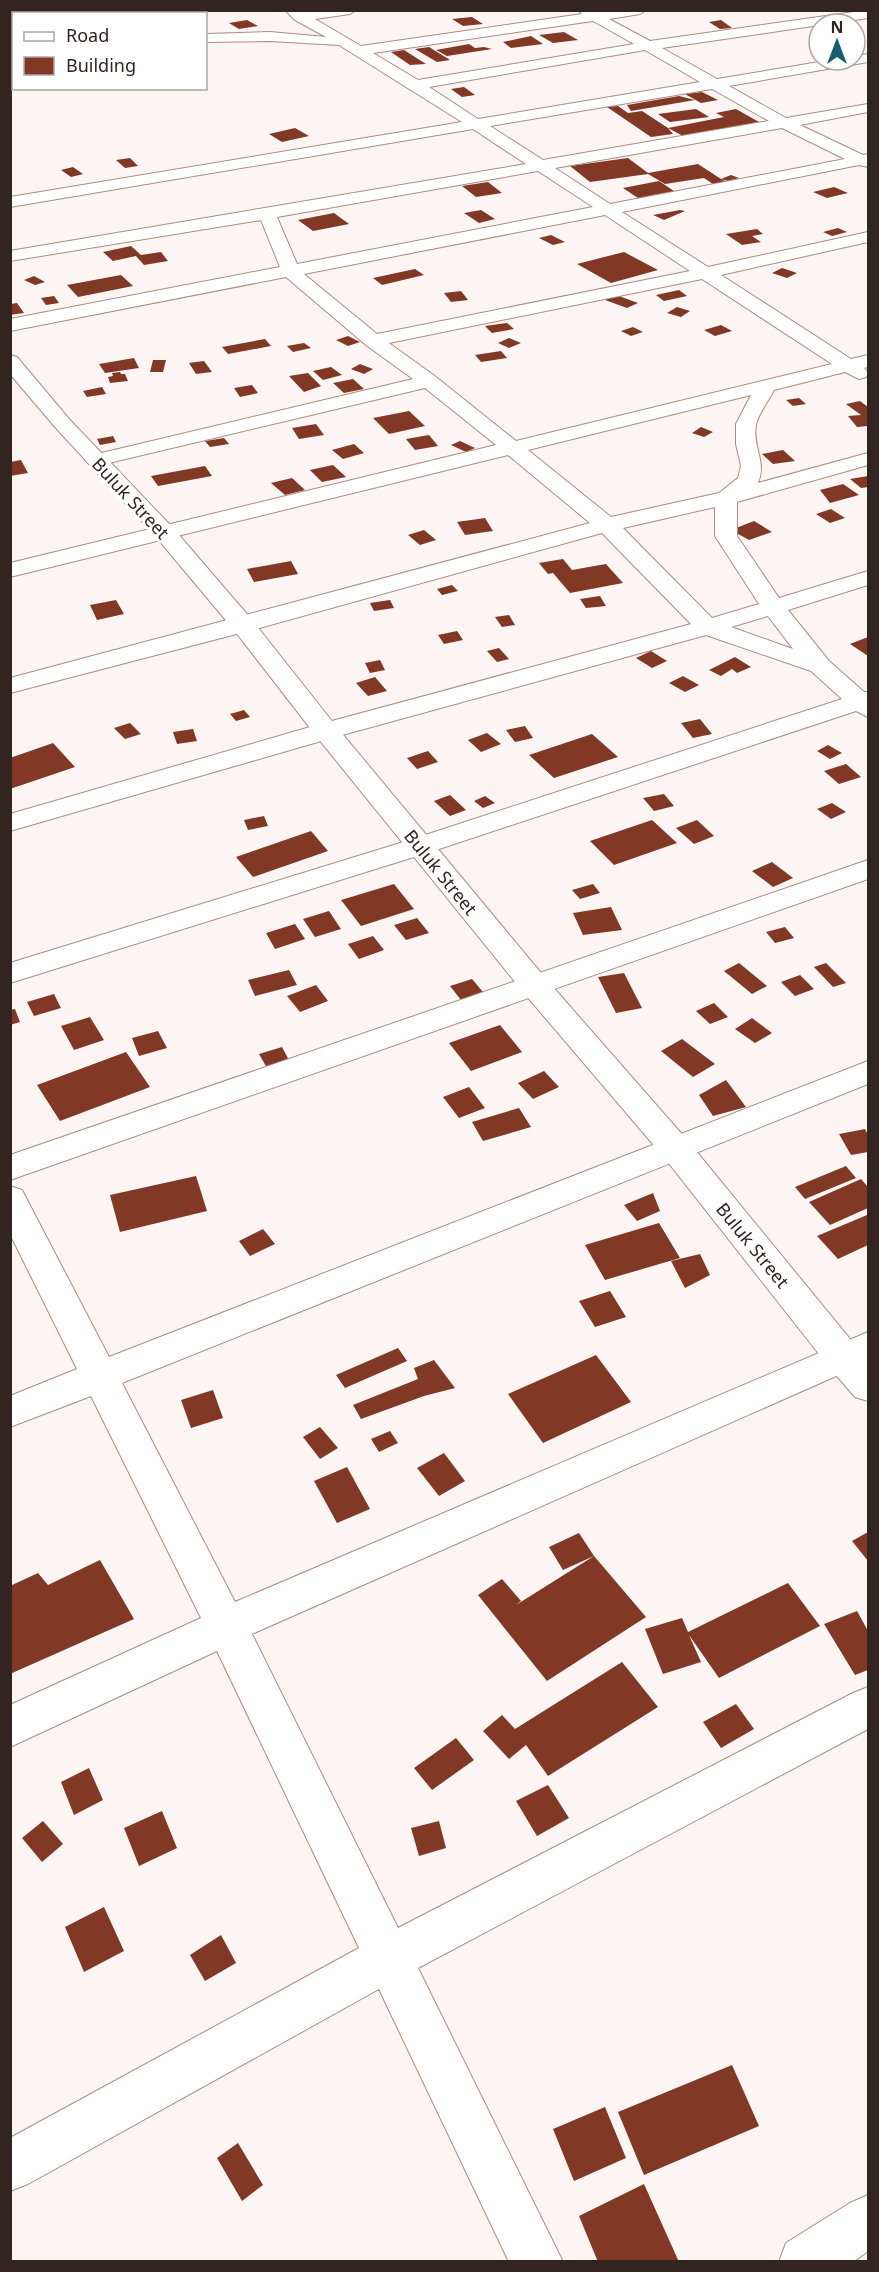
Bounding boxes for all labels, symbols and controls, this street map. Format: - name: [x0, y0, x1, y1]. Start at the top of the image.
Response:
- legend: [12, 12, 207, 90]
- north arrow: [807, 12, 867, 72]
- text: N: [830, 16, 844, 38]
- text: Road: [66, 23, 109, 47]
- text: Building: [66, 53, 136, 77]
- street label: Buluk Street: [87, 452, 175, 544]
- street label: Buluk Street: [399, 824, 483, 920]
- street label: Buluk Street: [711, 1197, 795, 1293]

